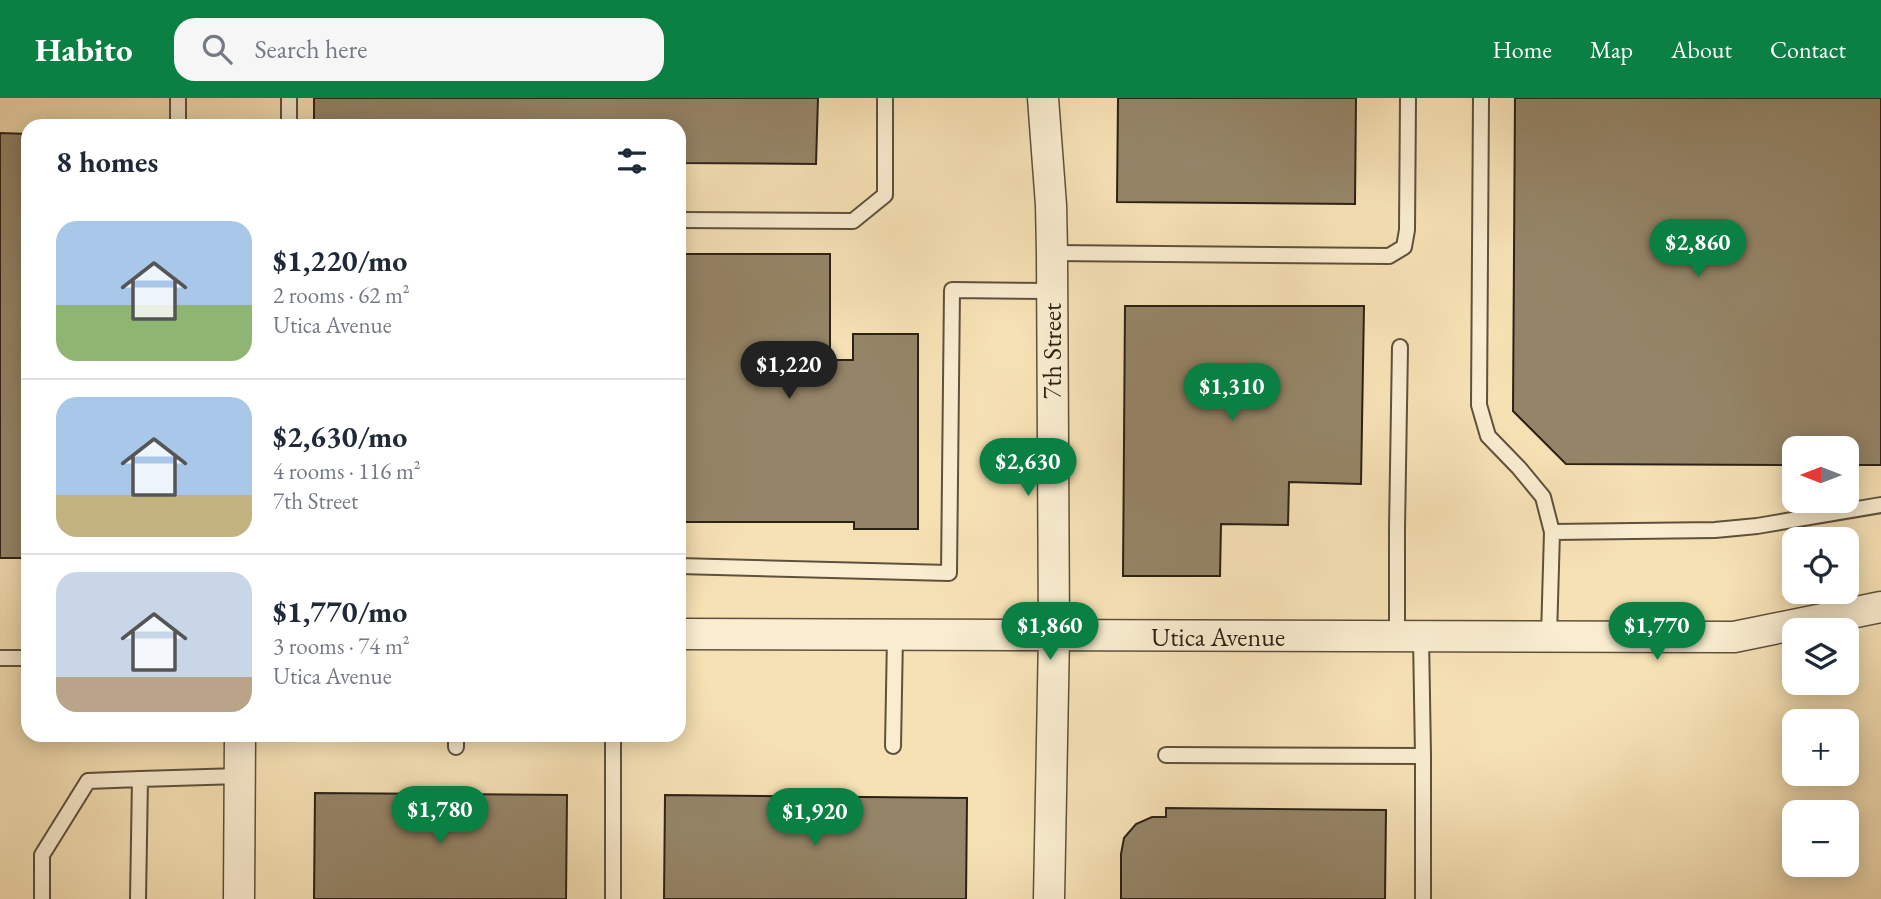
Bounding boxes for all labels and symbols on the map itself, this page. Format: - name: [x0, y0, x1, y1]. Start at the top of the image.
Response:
- pin: $2,860: [1641, 220, 1755, 279]
- street label: 7th Street: [1035, 303, 1069, 399]
- pin: $1,220: [732, 342, 846, 401]
- pin: $1,310: [1175, 364, 1289, 423]
- north arrow: [1782, 436, 1858, 513]
- pin: $2,630: [971, 438, 1085, 498]
- pin: $1,860: [993, 602, 1107, 662]
- pin: $1,770: [1600, 602, 1714, 662]
- street label: Utica Avenue: [1151, 620, 1285, 654]
- pin: $1,780: [383, 786, 497, 846]
- pin: $1,920: [758, 788, 872, 848]

